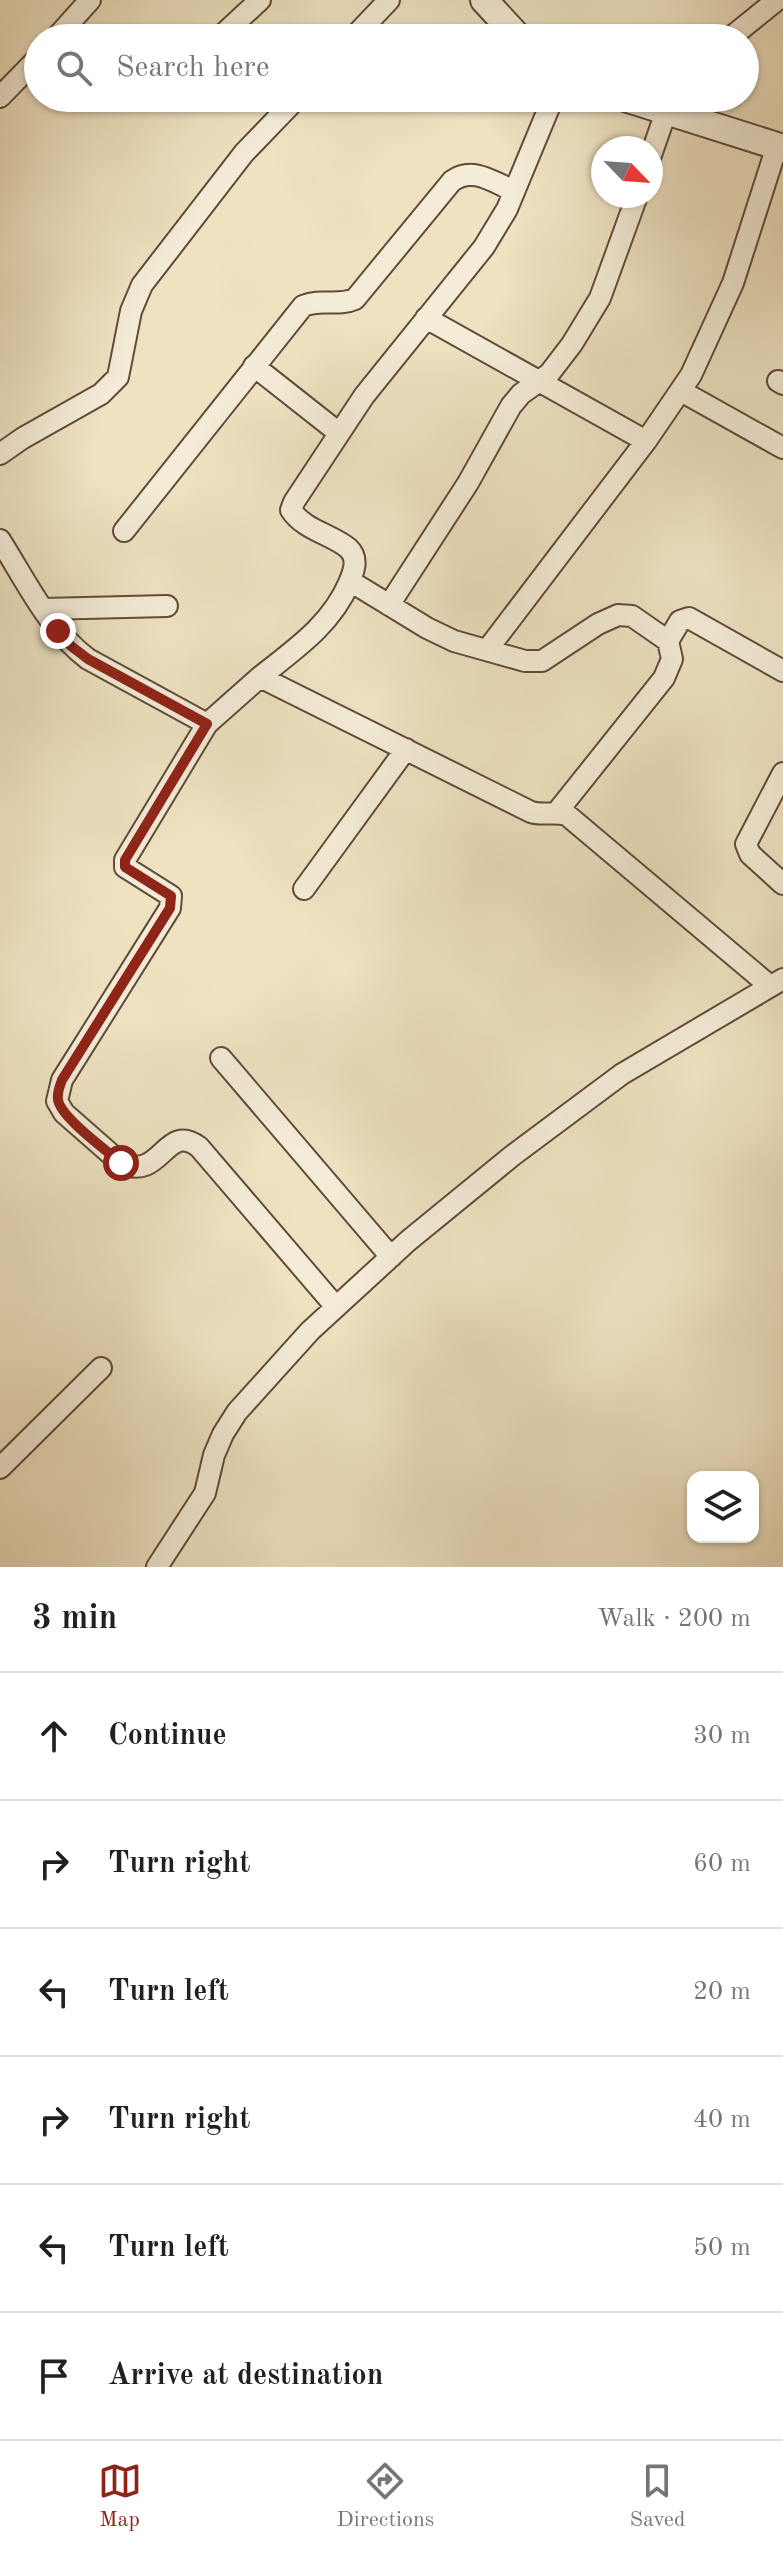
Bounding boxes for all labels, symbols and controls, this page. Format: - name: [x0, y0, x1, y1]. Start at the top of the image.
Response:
- search box: [24, 24, 759, 112]
- icon: search: [52, 46, 96, 90]
- text: Search here: [116, 53, 270, 83]
- north arrow: [591, 136, 663, 208]
- route end: [40, 613, 76, 649]
- route start: [103, 1145, 139, 1181]
- map controls: [687, 1471, 759, 1543]
- button: layers: [687, 1471, 759, 1543]
- text: 3 min: [32, 1602, 117, 1636]
- text: Walk · 200 m: [597, 1606, 751, 1632]
- icon: ahead: [32, 1714, 76, 1758]
- text: Continue: [108, 1721, 227, 1751]
- text: 30 m: [693, 1723, 751, 1749]
- icon: right: [32, 1842, 76, 1886]
- text: Turn right: [108, 1849, 250, 1879]
- text: 60 m: [693, 1851, 751, 1877]
- icon: left: [32, 1970, 76, 2014]
- text: Turn left: [108, 1977, 229, 2007]
- text: 20 m: [693, 1979, 751, 2005]
- icon: right: [32, 2098, 76, 2142]
- text: Turn right: [108, 2105, 250, 2135]
- text: 40 m: [693, 2107, 751, 2133]
- icon: left: [32, 2226, 76, 2270]
- text: Turn left: [108, 2233, 229, 2263]
- text: 50 m: [693, 2235, 751, 2261]
- icon: arrive: [32, 2354, 76, 2398]
- text: Arrive at destination: [108, 2361, 383, 2391]
- tab: Map: [98, 2459, 142, 2534]
- tab: Directions: [337, 2459, 434, 2534]
- tab: Saved: [629, 2459, 685, 2534]

